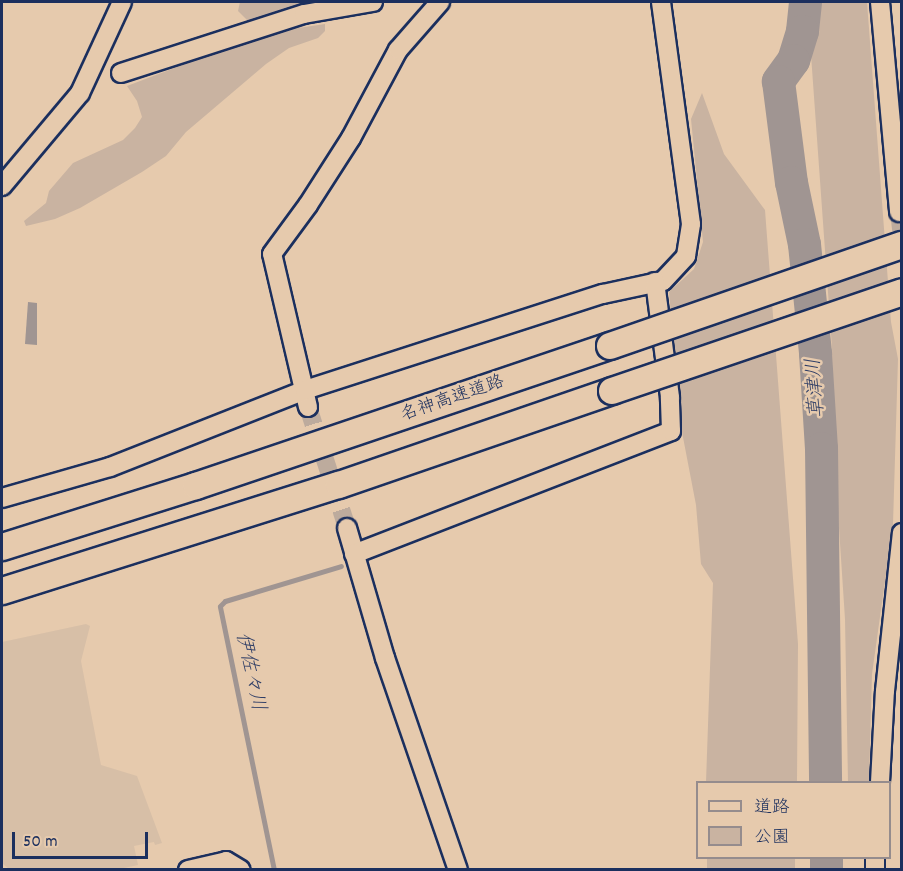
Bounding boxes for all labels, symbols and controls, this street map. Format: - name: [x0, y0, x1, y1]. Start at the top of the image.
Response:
- water label: 草津川: [803, 357, 831, 419]
- street label: 名神高速道路: [398, 372, 508, 428]
- water label: 伊佐々川: [229, 630, 269, 714]
- legend: [696, 781, 891, 859]
- text: 道路: [754, 796, 790, 821]
- scale bar: [15, 820, 152, 858]
- text: 公園: [754, 826, 790, 851]
- text: 50 m: [23, 830, 58, 855]

